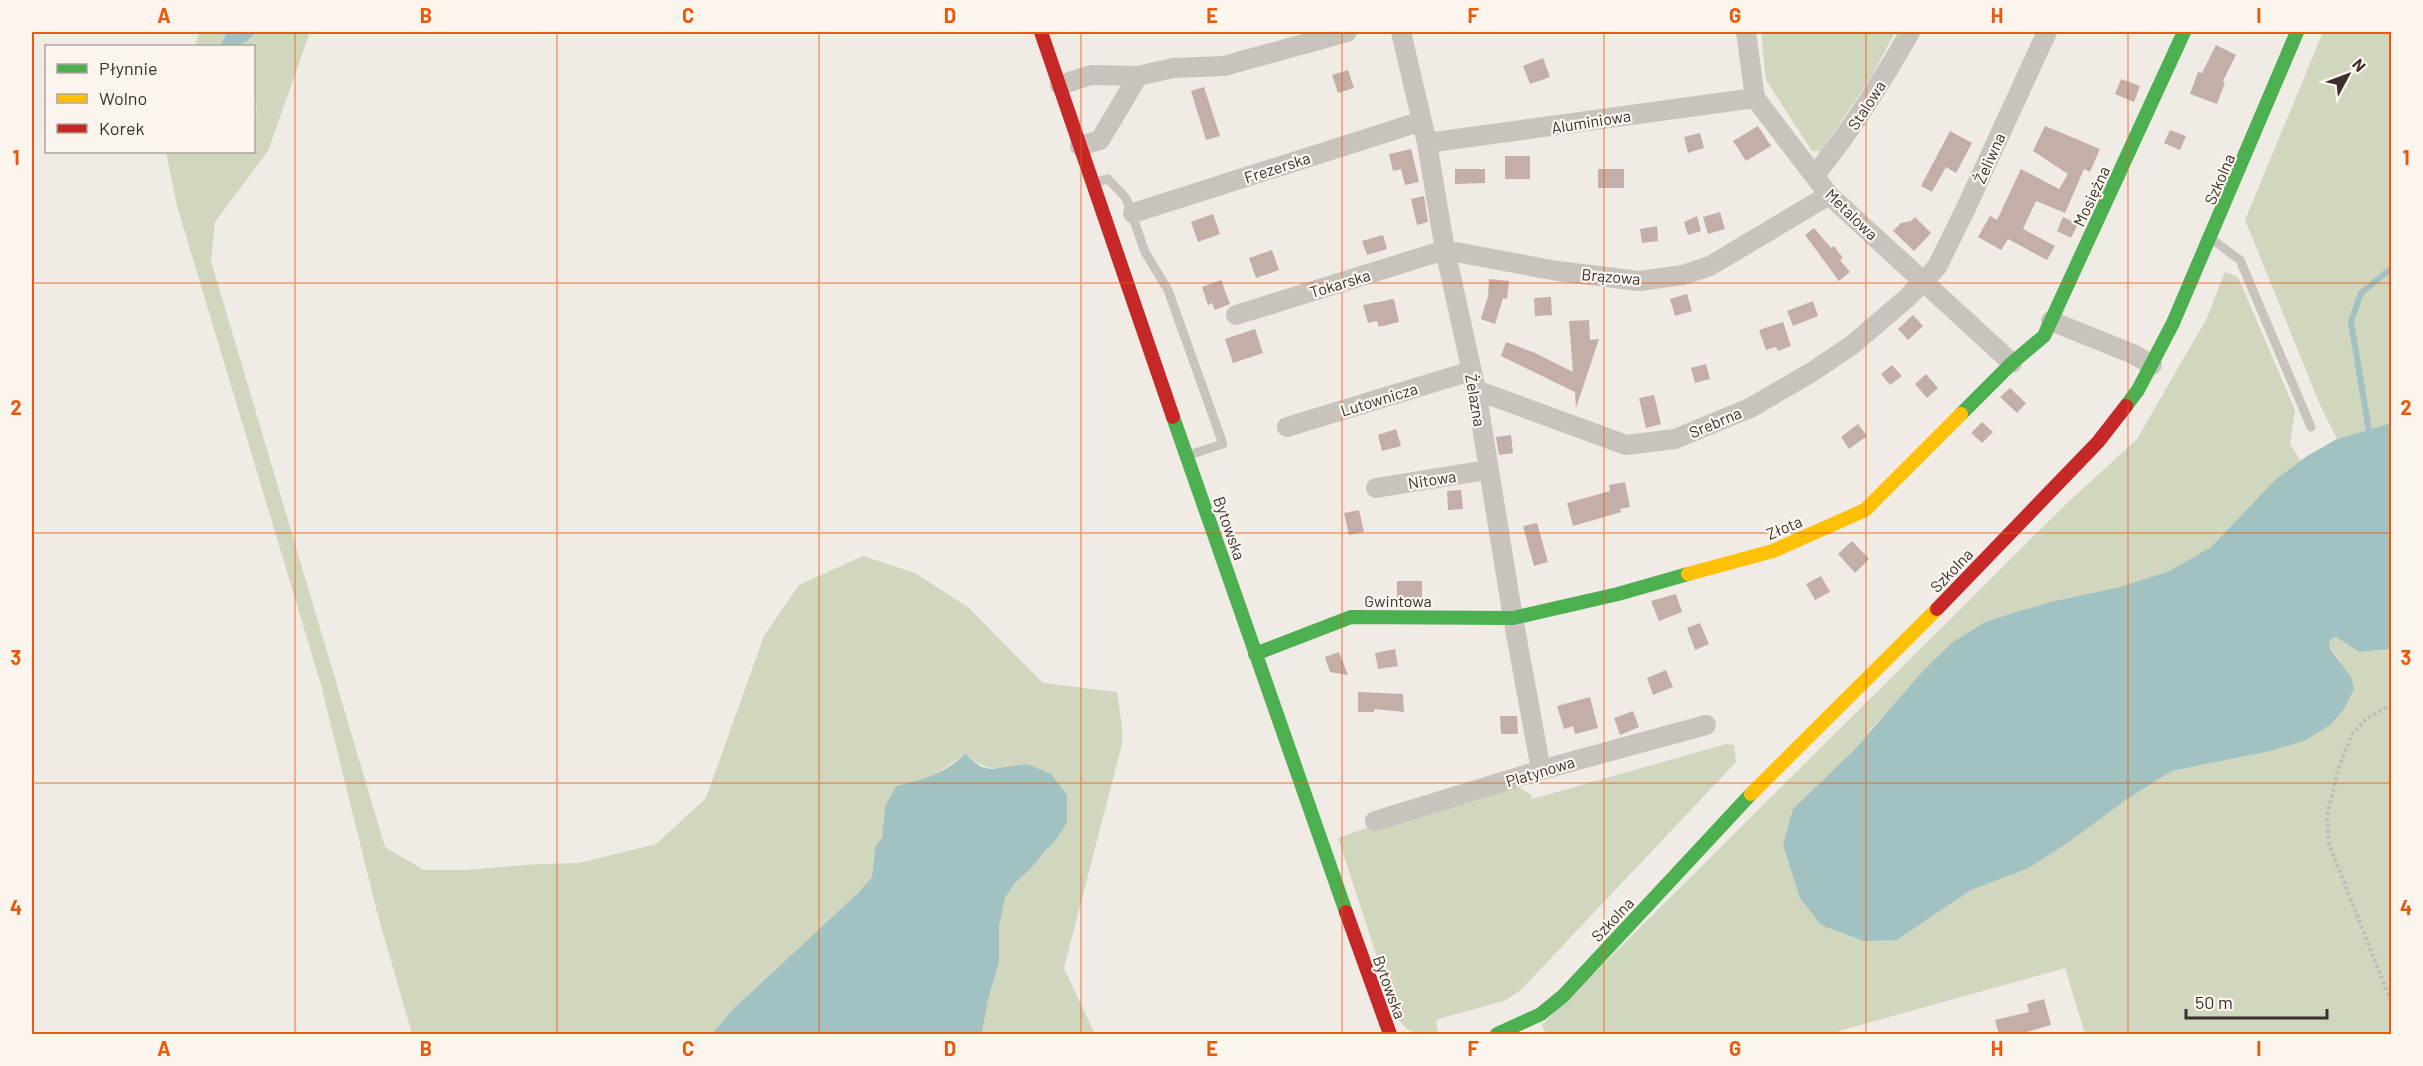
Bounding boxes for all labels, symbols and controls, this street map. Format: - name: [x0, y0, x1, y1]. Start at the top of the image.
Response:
- text: A: [157, 3, 171, 27]
- text: B: [420, 3, 432, 27]
- text: C: [682, 3, 694, 27]
- text: D: [944, 3, 956, 27]
- text: E: [1206, 3, 1218, 27]
- text: F: [1467, 3, 1479, 27]
- text: G: [1729, 3, 1741, 27]
- text: H: [1991, 3, 2003, 27]
- text: I: [2256, 3, 2262, 27]
- legend: [45, 45, 255, 153]
- north arrow: [2318, 45, 2378, 105]
- text: N: [2349, 55, 2370, 75]
- text: Płynnie: [99, 57, 158, 79]
- street label: Stalowa: [1843, 77, 1889, 133]
- text: Wolno: [99, 87, 147, 109]
- street label: Aluminiowa: [1550, 105, 1632, 137]
- text: Korek: [99, 117, 145, 139]
- street label: Żeliwna: [1969, 130, 2009, 186]
- text: 1: [12, 145, 20, 169]
- text: 1: [2402, 145, 2410, 169]
- street label: Frezerska: [1242, 147, 1312, 187]
- street label: Szkolna: [2200, 151, 2238, 207]
- street label: Mosiężna: [2069, 163, 2113, 229]
- street label: Metalowa: [1822, 184, 1882, 244]
- street label: Brązowa: [1581, 264, 1641, 288]
- street label: Tokarska: [1307, 265, 1373, 301]
- street label: Żelazna: [1462, 372, 1490, 428]
- street label: Lutownicza: [1338, 378, 1420, 420]
- text: 2: [10, 395, 22, 419]
- text: 2: [2400, 395, 2412, 419]
- street label: Srebrna: [1686, 403, 1744, 441]
- street label: Nitowa: [1407, 466, 1457, 492]
- street label: Bytowska: [1210, 494, 1250, 562]
- street label: Złota: [1763, 511, 1805, 543]
- street label: Szkolna: [1926, 544, 1976, 596]
- street label: Gwintowa: [1364, 591, 1432, 610]
- text: 3: [11, 645, 21, 669]
- text: 3: [2401, 645, 2411, 669]
- street label: Platynowa: [1503, 752, 1577, 790]
- street label: Szkolna: [1587, 893, 1637, 945]
- text: 4: [10, 895, 22, 919]
- text: 4: [2400, 895, 2412, 919]
- street label: Bytowska: [1370, 953, 1410, 1021]
- scale bar: [2186, 982, 2327, 1020]
- text: 50 m: [2195, 991, 2233, 1013]
- text: A: [157, 1036, 171, 1060]
- text: B: [420, 1036, 432, 1060]
- text: C: [682, 1036, 694, 1060]
- text: D: [944, 1036, 956, 1060]
- text: E: [1206, 1036, 1218, 1060]
- text: F: [1467, 1036, 1479, 1060]
- text: G: [1729, 1036, 1741, 1060]
- text: H: [1991, 1036, 2003, 1060]
- text: I: [2256, 1036, 2262, 1060]

